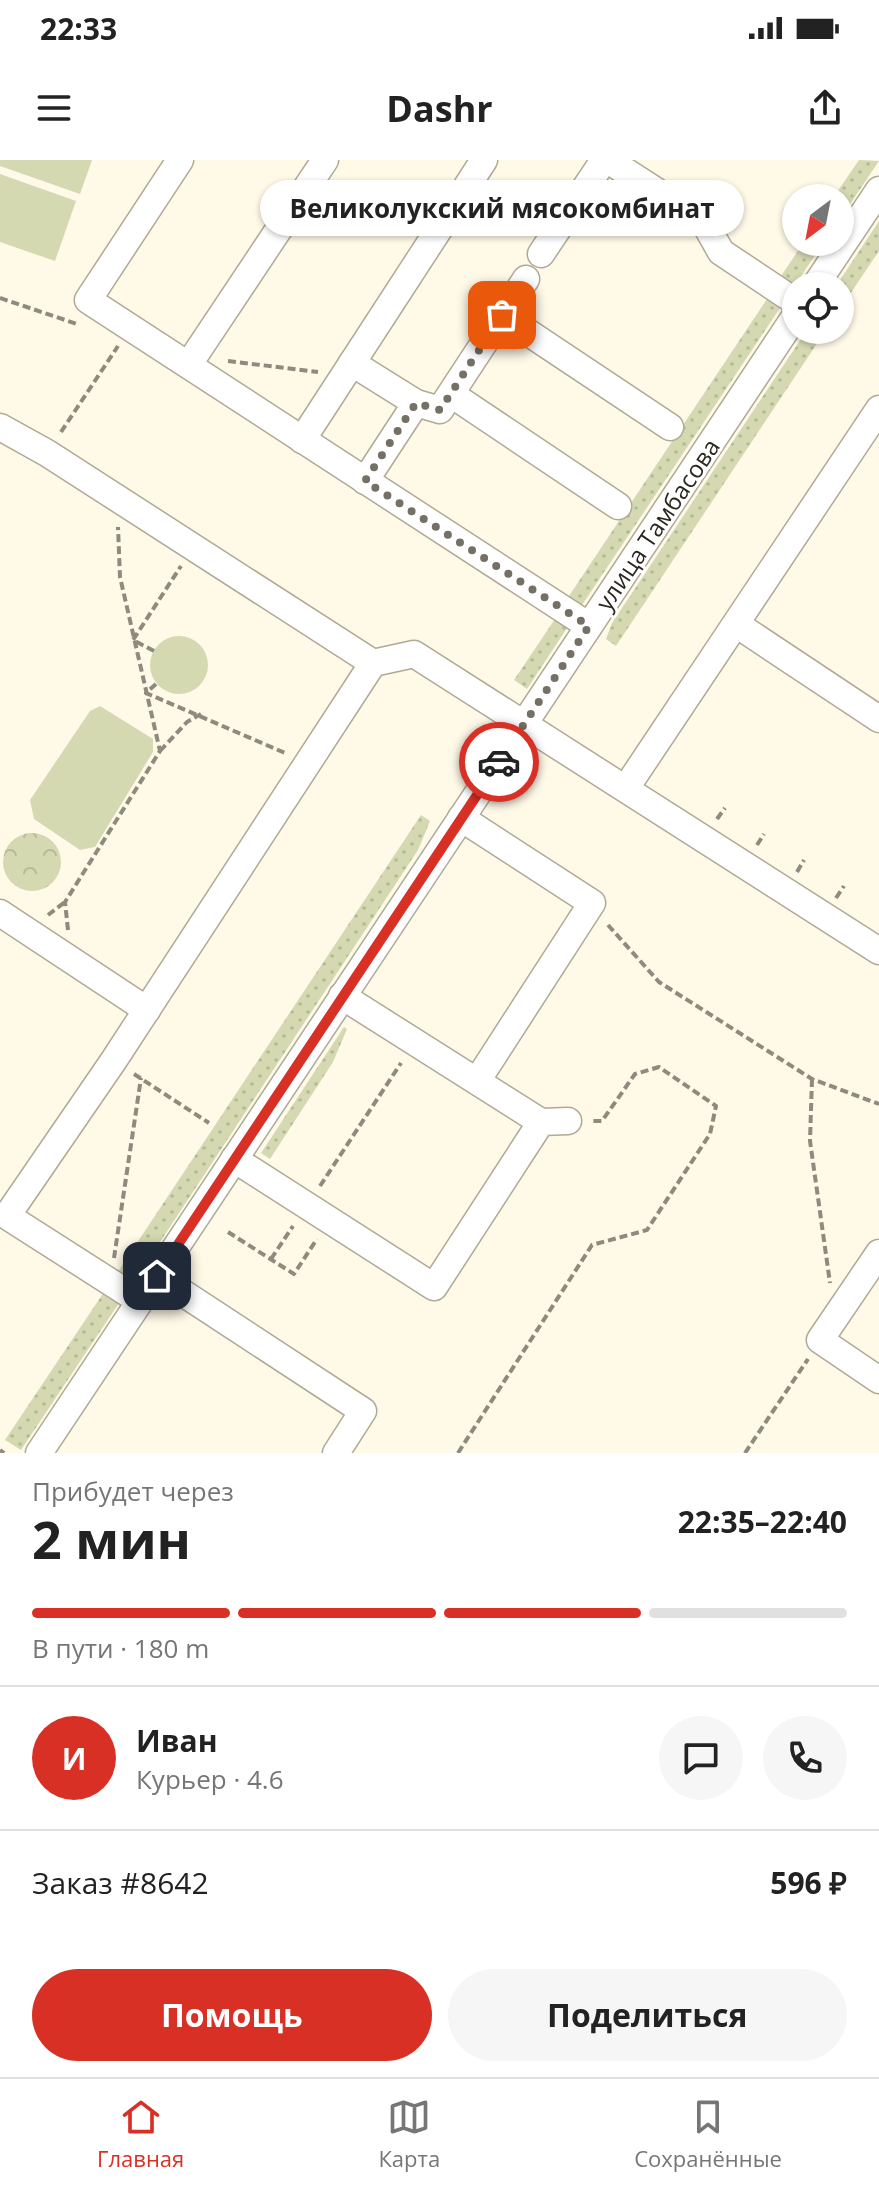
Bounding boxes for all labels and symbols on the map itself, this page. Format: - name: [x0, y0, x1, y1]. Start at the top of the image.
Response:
- callout: Великолукский мясокомбинат: [260, 179, 744, 235]
- north arrow: [782, 184, 854, 256]
- pin: [468, 281, 536, 349]
- street label: улица Тамбасова: [587, 432, 727, 616]
- courier: [459, 722, 539, 802]
- pin: [123, 1242, 191, 1310]

